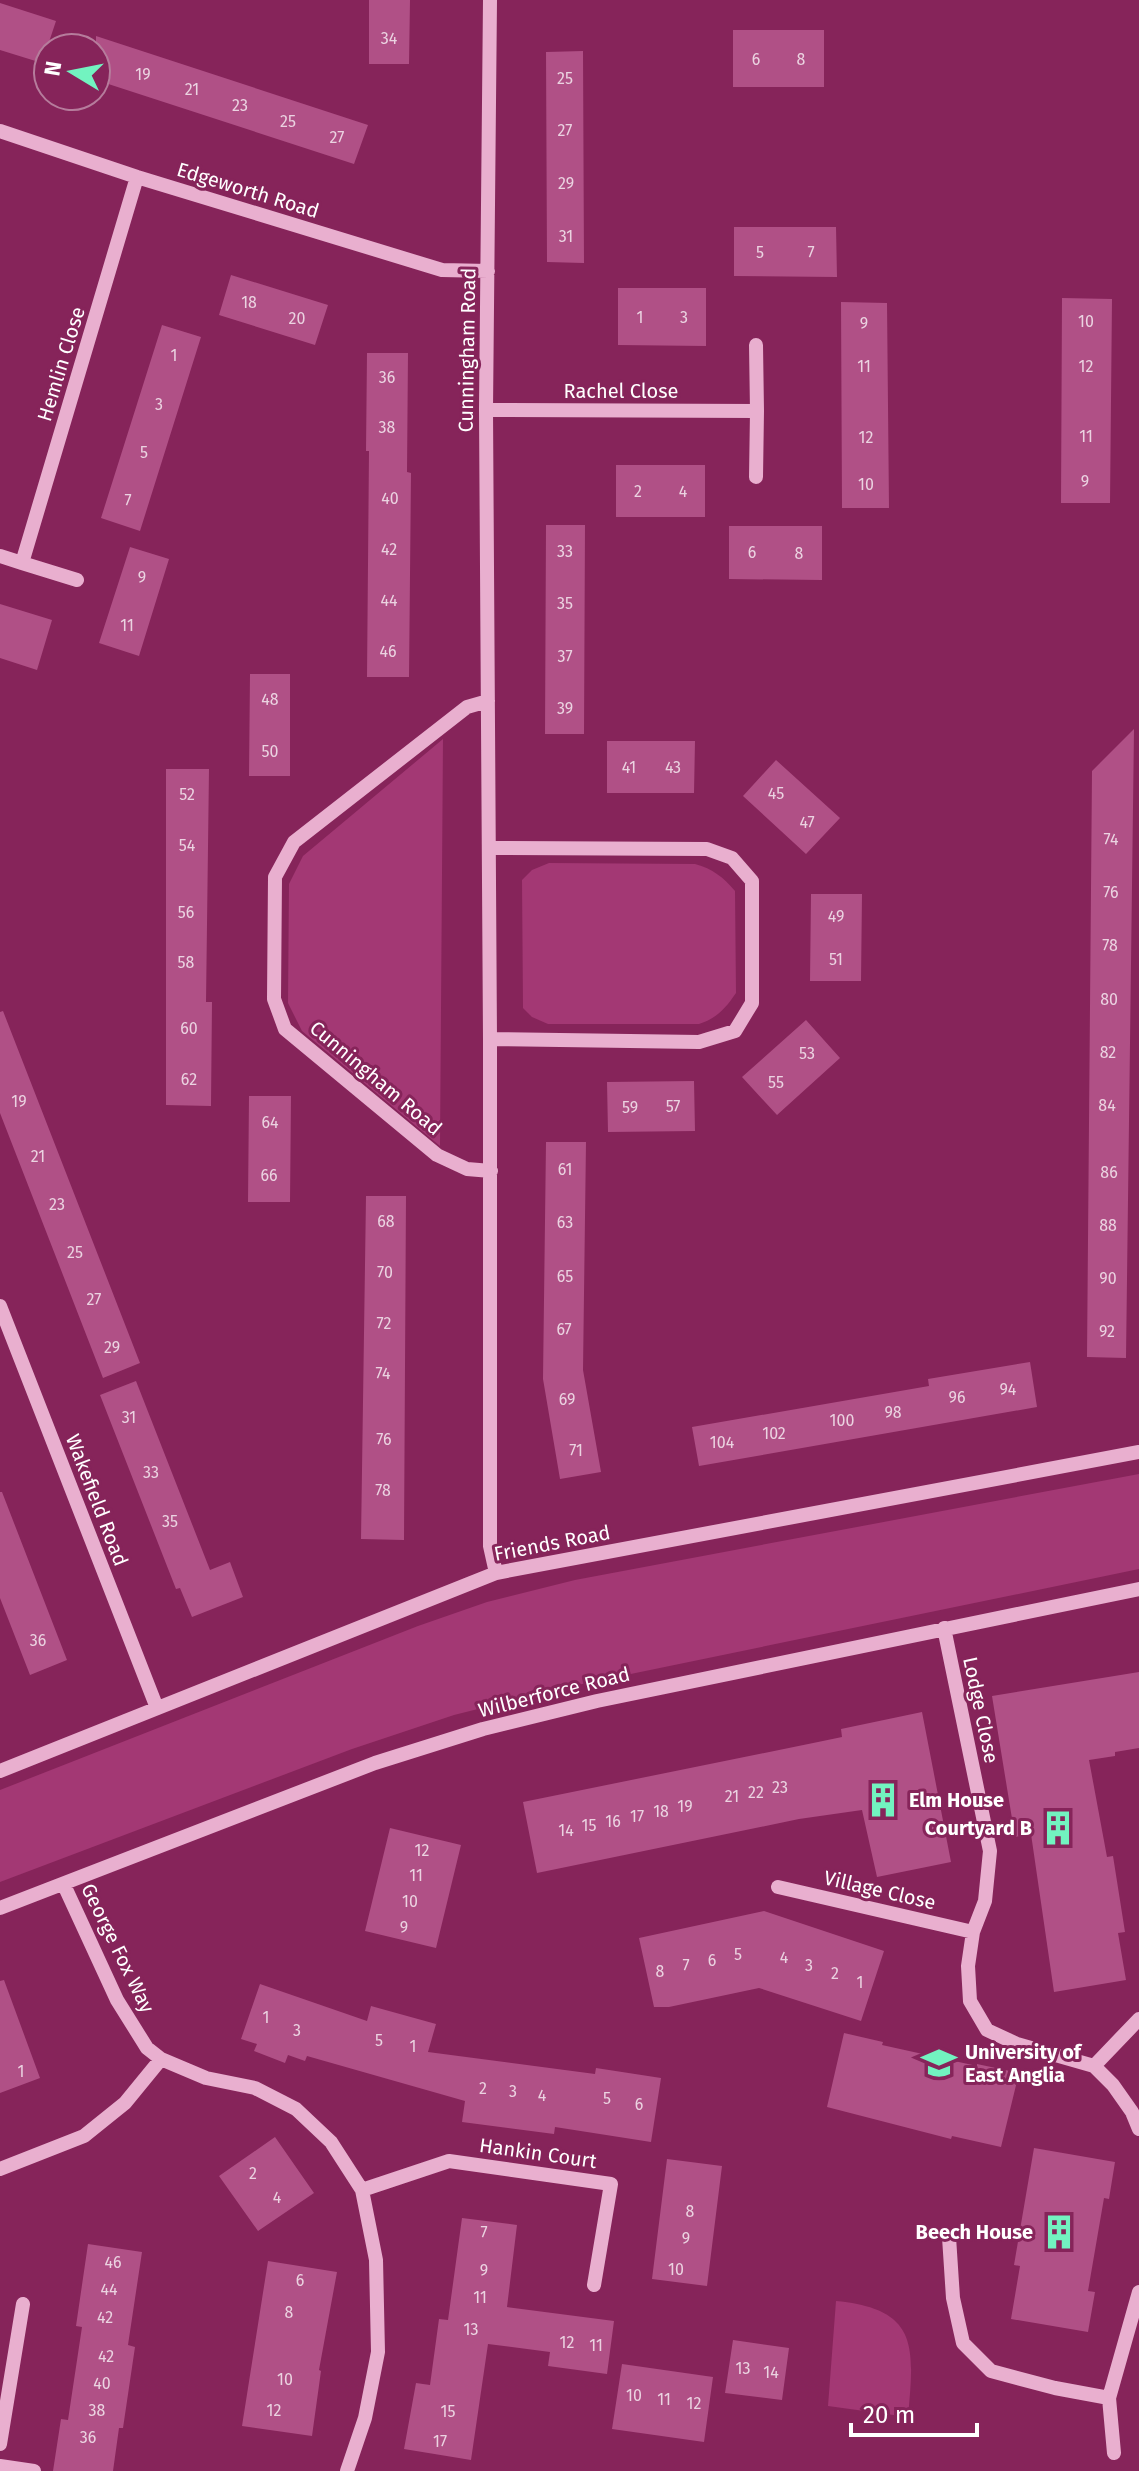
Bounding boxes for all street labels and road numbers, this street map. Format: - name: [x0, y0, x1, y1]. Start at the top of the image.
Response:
- street label: Edgeworth Road: [174, 157, 322, 223]
- street label: Cunningham Road: [454, 267, 480, 433]
- street label: Hemlin Close: [32, 304, 90, 424]
- street label: Rachel Close: [564, 379, 678, 403]
- street label: Cunningham Road: [305, 1016, 447, 1140]
- street label: Wakefield Road: [61, 1431, 133, 1569]
- street label: Friends Road: [492, 1520, 612, 1566]
- street label: Lodge Close: [958, 1655, 1004, 1765]
- street label: Wilberforce Road: [476, 1662, 632, 1722]
- street label: Village Close: [822, 1865, 938, 1915]
- street label: George Fox Way: [76, 1879, 160, 2017]
- street label: Hankin Court: [478, 2133, 599, 2173]

